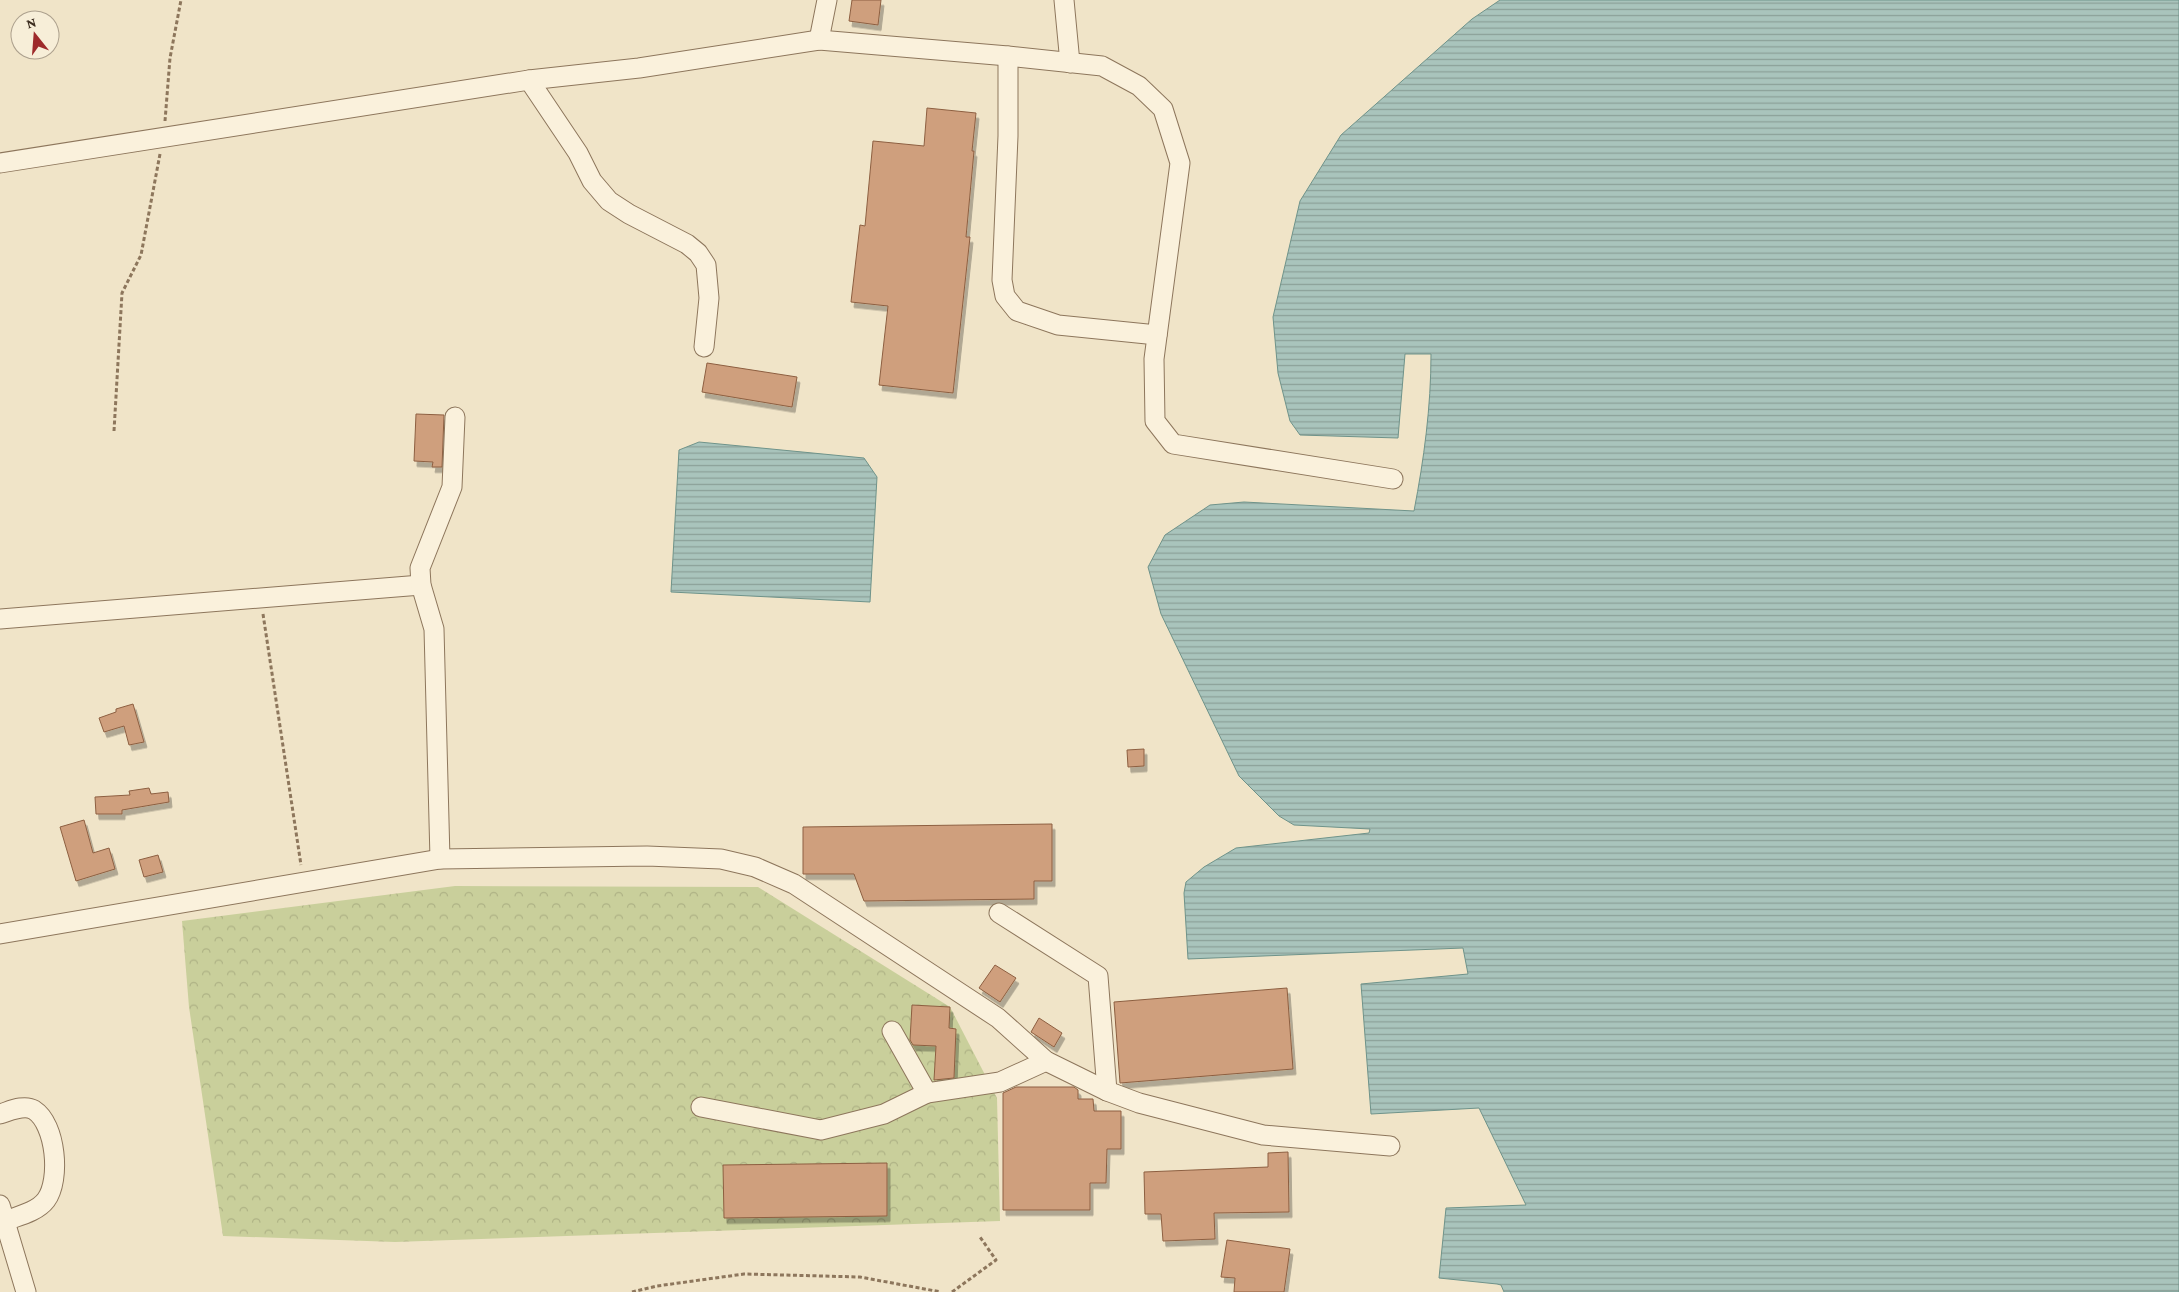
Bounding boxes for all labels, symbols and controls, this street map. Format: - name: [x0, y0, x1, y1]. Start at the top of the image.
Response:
- north arrow: [10, 10, 60, 60]
- text: N: [24, 13, 39, 32]

